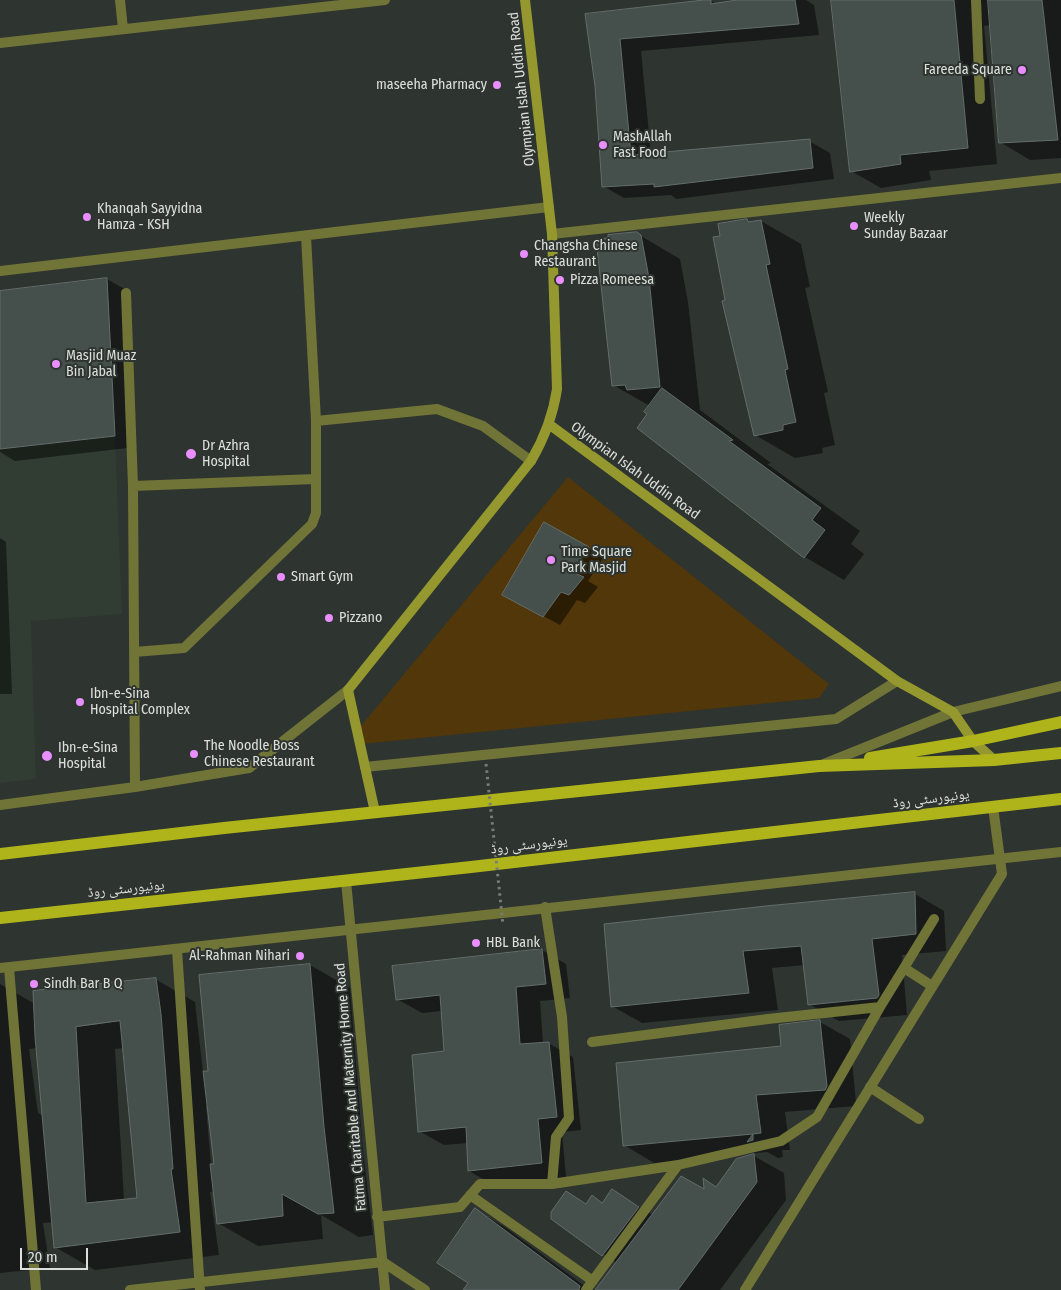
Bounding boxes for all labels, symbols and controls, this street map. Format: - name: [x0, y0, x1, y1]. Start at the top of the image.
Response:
- street label: Olympian Islah Uddin Road: [506, 11, 538, 167]
- place label: Fareeda Square: [924, 62, 1012, 78]
- marker: Fareeda Square: [1016, 64, 1028, 76]
- place label: maseeha Pharmacy: [376, 77, 487, 93]
- marker: maseeha Pharmacy: [491, 79, 503, 91]
- place label: MashAllah Fast Food: [613, 129, 672, 162]
- marker: MashAllah Fast Food: [597, 139, 609, 151]
- place label: Khanqah Sayyidna Hamza - KSH: [97, 201, 202, 233]
- place label: Weekly Sunday Bazaar: [864, 210, 948, 242]
- marker: Khanqah Sayyidna Hamza - KSH: [81, 211, 93, 223]
- marker: Weekly Sunday Bazaar: [848, 220, 860, 232]
- place label: Changsha Chinese Restaurant: [534, 238, 638, 270]
- marker: Changsha Chinese Restaurant: [518, 248, 530, 260]
- place label: Pizza Romeesa: [570, 272, 654, 288]
- marker: Pizza Romeesa: [554, 274, 566, 286]
- place label: Masjid Muaz Bin Jabal: [66, 348, 136, 381]
- marker: Masjid Muaz Bin Jabal: [50, 358, 62, 370]
- street label: Olympian Islah Uddin Road: [567, 419, 703, 523]
- place label: Dr Azhra Hospital: [202, 438, 250, 471]
- marker: Dr Azhra Hospital: [184, 447, 198, 461]
- place label: Time Square Park Masjid: [561, 544, 632, 576]
- marker: Time Square Park Masjid: [545, 554, 557, 566]
- place label: Smart Gym: [291, 569, 353, 585]
- marker: Smart Gym: [275, 571, 287, 583]
- place label: Pizzano: [339, 610, 382, 626]
- marker: Pizzano: [323, 612, 335, 624]
- place label: Ibn-e-Sina Hospital Complex: [90, 686, 190, 719]
- marker: Ibn-e-Sina Hospital Complex: [74, 696, 86, 708]
- place label: The Noodle Boss Chinese Restaurant: [204, 738, 315, 770]
- place label: Ibn-e-Sina Hospital: [58, 740, 118, 772]
- marker: The Noodle Boss Chinese Restaurant: [188, 748, 200, 760]
- marker: Ibn-e-Sina Hospital: [40, 749, 54, 763]
- street label: یونیورسٹی روڈ: [892, 786, 970, 812]
- street label: یونیورسٹی روڈ: [490, 832, 568, 858]
- street label: یونیورسٹی روڈ: [87, 877, 165, 901]
- place label: HBL Bank: [486, 935, 540, 951]
- marker: HBL Bank: [470, 937, 482, 949]
- place label: Al-Rahman Nihari: [189, 948, 290, 964]
- marker: Al-Rahman Nihari: [294, 950, 306, 962]
- street label: Fatma Charitable And Maternity Home Road: [332, 962, 370, 1212]
- place label: Sindh Bar B Q: [44, 976, 122, 992]
- marker: Sindh Bar B Q: [28, 978, 40, 990]
- scale bar: [22, 1238, 90, 1270]
- text: 20 m: [28, 1248, 58, 1266]

